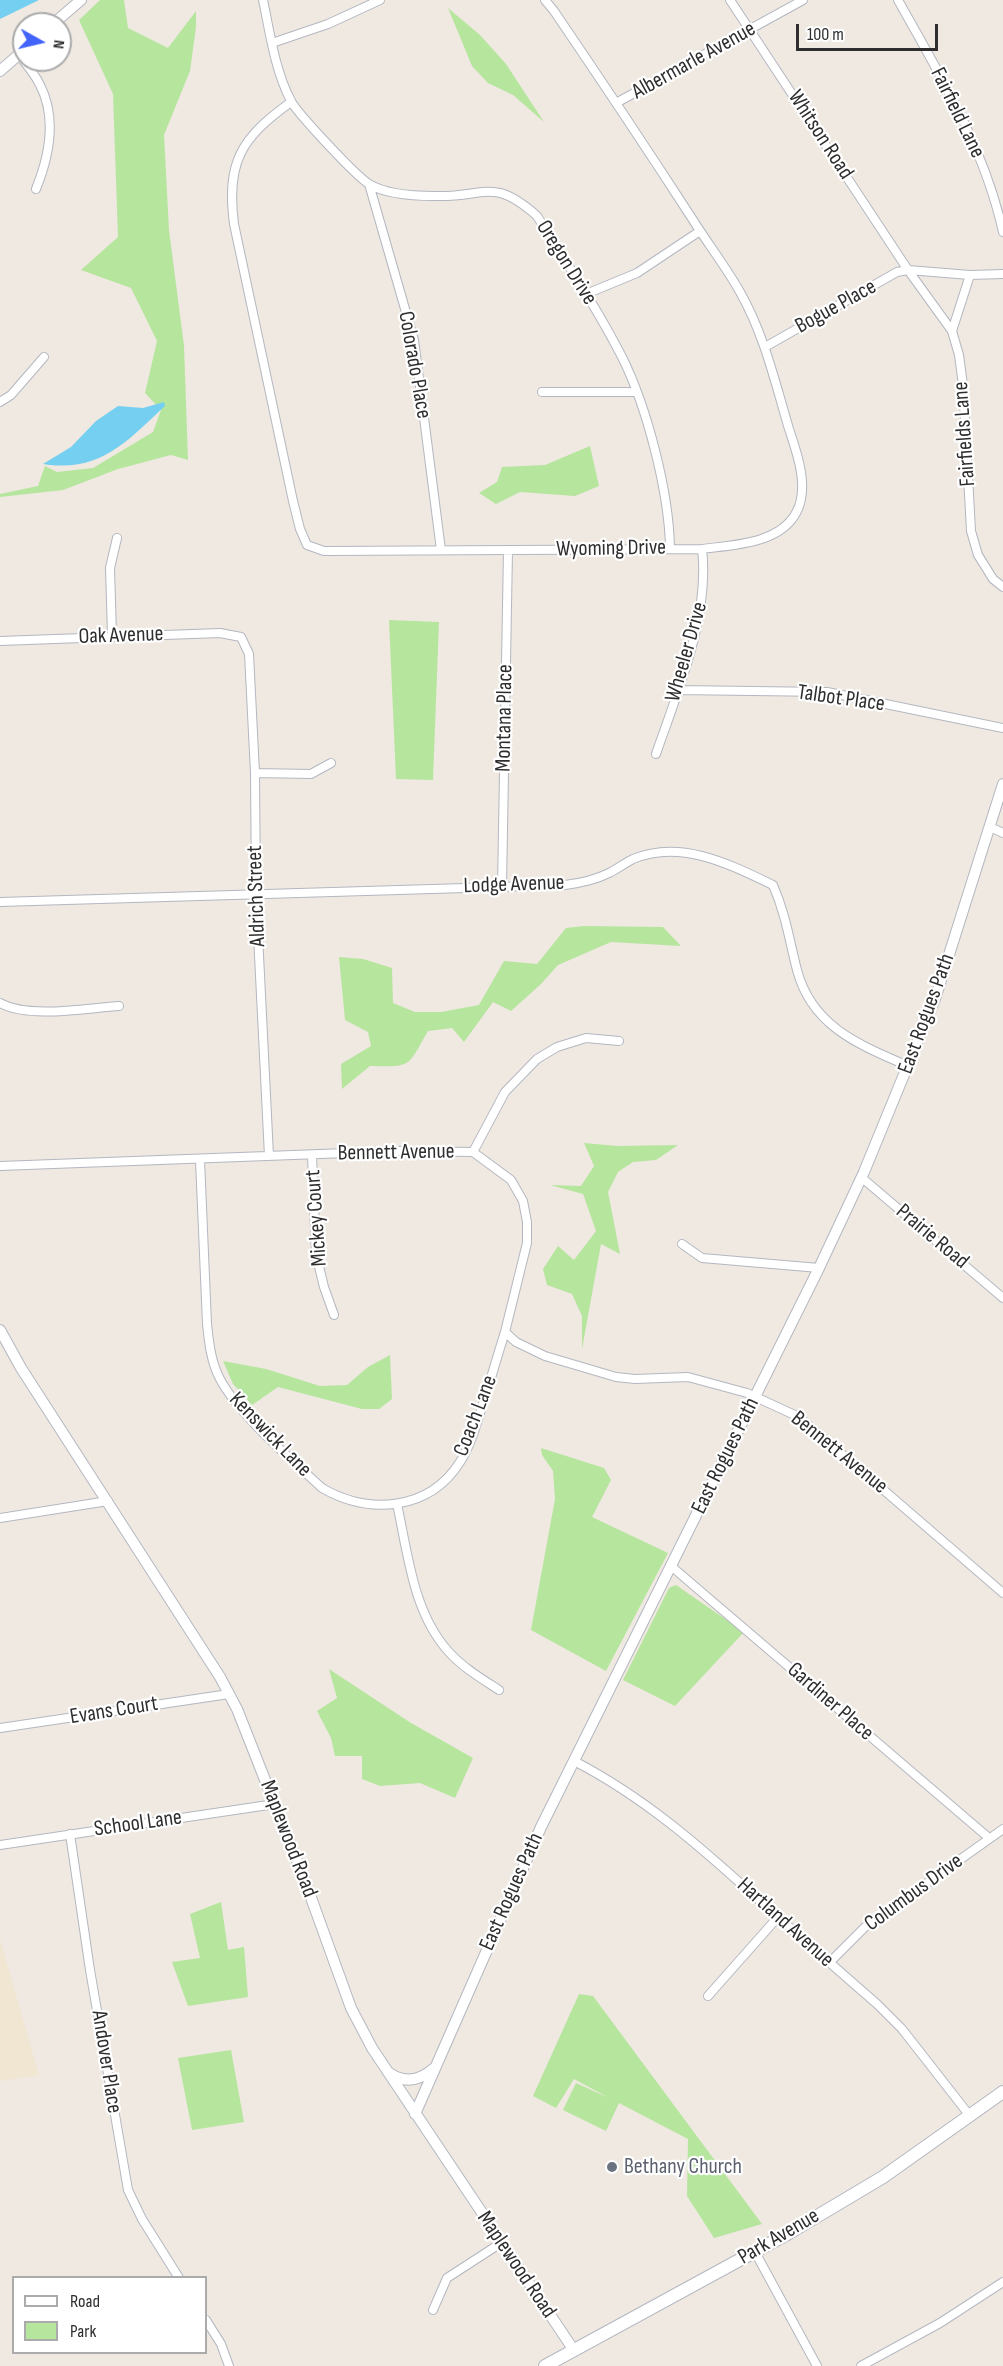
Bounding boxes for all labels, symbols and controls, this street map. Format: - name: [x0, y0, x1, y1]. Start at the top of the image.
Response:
- north arrow: [12, 12, 72, 72]
- scale bar: [799, 12, 942, 50]
- street label: Albermarle Avenue: [628, 16, 760, 106]
- text: 100 m: [807, 24, 844, 45]
- text: N: [48, 39, 68, 50]
- street label: Fairfield Lane: [924, 64, 990, 162]
- street label: Whitson Road: [781, 85, 859, 185]
- street label: Oregon Drive: [530, 216, 602, 310]
- street label: Bogue Place: [791, 274, 881, 340]
- street label: Colorado Place: [392, 309, 436, 421]
- street label: Fairfields Lane: [948, 381, 982, 487]
- street label: Wyoming Drive: [556, 535, 666, 563]
- street label: Wheeler Drive: [660, 599, 714, 705]
- street label: Oak Avenue: [78, 621, 164, 651]
- street label: Montana Place: [491, 664, 519, 772]
- street label: Talbot Place: [796, 680, 886, 718]
- street label: Aldrich Street: [242, 845, 272, 947]
- street label: Lodge Avenue: [463, 870, 565, 900]
- street label: East Rogues Path: [893, 950, 961, 1078]
- street label: Bennett Avenue: [337, 1139, 455, 1167]
- street label: Mickey Court: [300, 1169, 334, 1267]
- street label: Prairie Road: [890, 1199, 974, 1275]
- street label: Coach Lane: [449, 1372, 503, 1460]
- street label: Kenswick Lane: [223, 1387, 317, 1483]
- street label: East Rogues Path: [687, 1394, 765, 1518]
- street label: Bennett Avenue: [785, 1406, 893, 1500]
- street label: Gardiner Place: [781, 1657, 879, 1747]
- street label: Evans Court: [68, 1691, 160, 1731]
- street label: Maplewood Road: [254, 1777, 322, 1901]
- street label: School Lane: [92, 1805, 184, 1843]
- street label: East Rogues Path: [474, 1829, 550, 1955]
- street label: Columbus Drive: [860, 1848, 968, 1938]
- street label: Hartland Avenue: [731, 1873, 839, 1973]
- street label: Andover Place: [85, 2009, 127, 2115]
- place label: Bethany Church: [624, 2154, 742, 2180]
- marker: Bethany Church: [605, 2160, 619, 2174]
- street label: Park Avenue: [734, 2203, 824, 2271]
- street label: Maplewood Road: [471, 2206, 561, 2324]
- legend: [12, 2276, 207, 2354]
- text: Road: [70, 2291, 100, 2312]
- text: Park: [70, 2321, 96, 2342]

